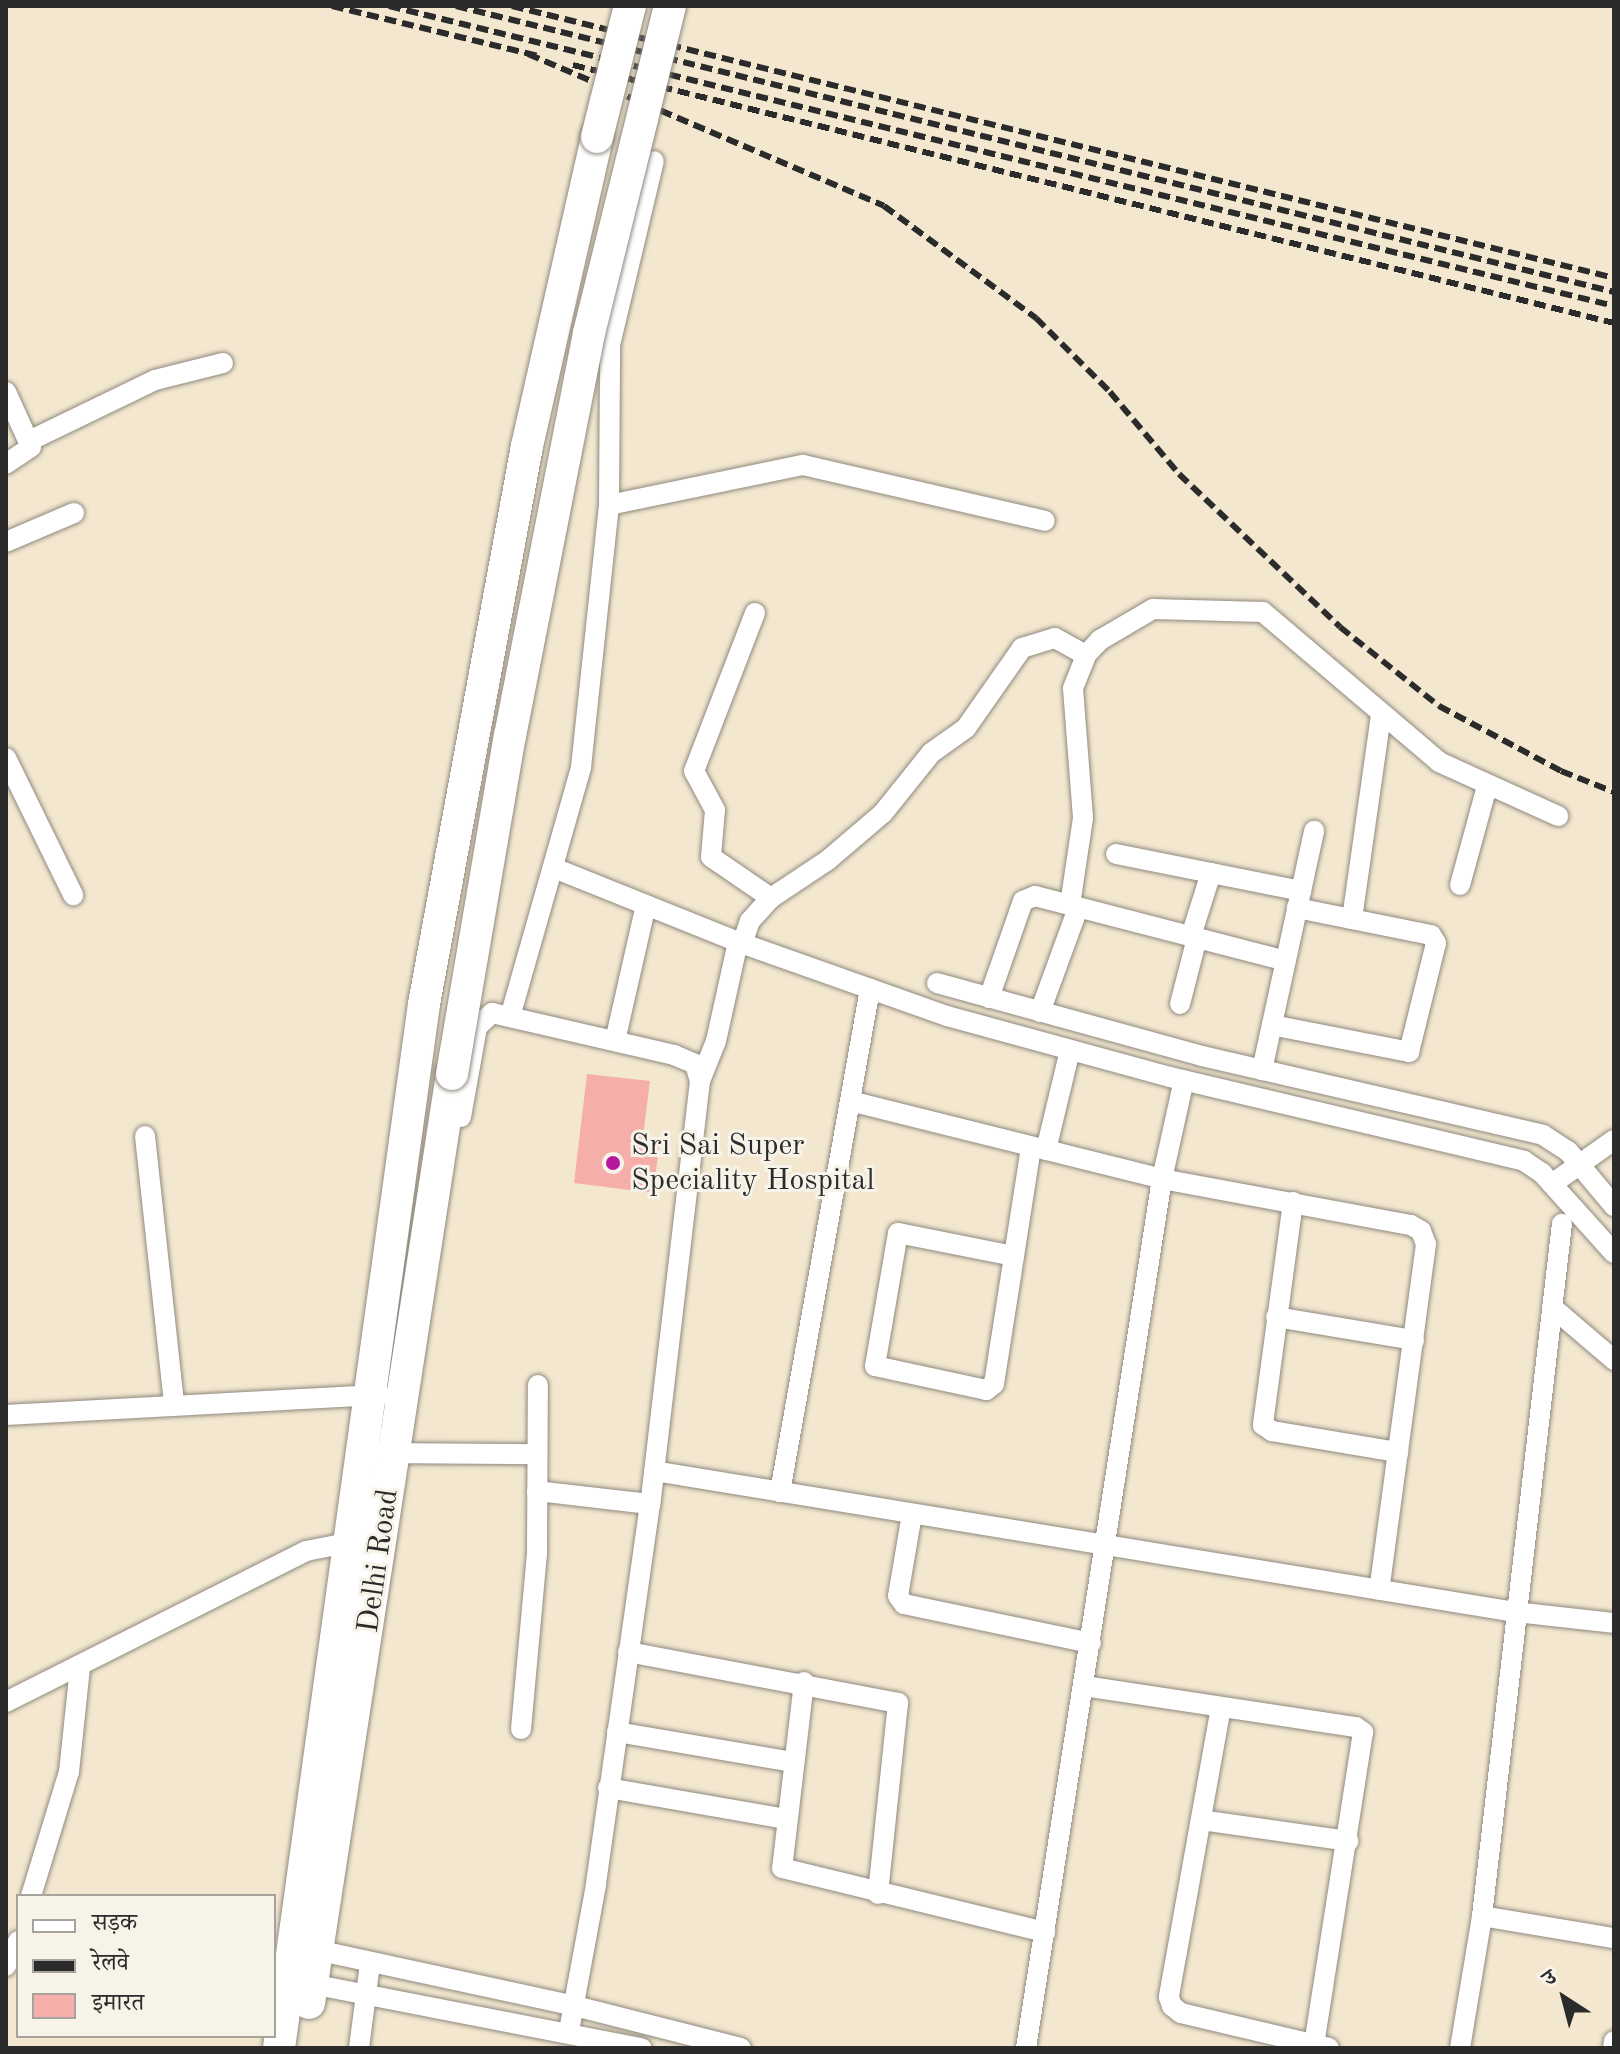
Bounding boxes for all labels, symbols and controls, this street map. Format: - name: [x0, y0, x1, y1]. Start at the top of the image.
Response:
- place label: Sri Sai Super Speciality Hospital: [631, 1128, 875, 1198]
- marker: Sri Sai Super Speciality Hospital: [602, 1152, 624, 1174]
- street label: Delhi Road: [351, 1487, 407, 1635]
- legend: [16, 1894, 276, 2038]
- text: सड़क: [92, 1912, 137, 1936]
- text: रेलवे: [92, 1952, 129, 1976]
- north arrow: [1524, 1958, 1604, 2038]
- text: उ: [1539, 1966, 1561, 1991]
- text: इमारत: [92, 1992, 144, 2016]

